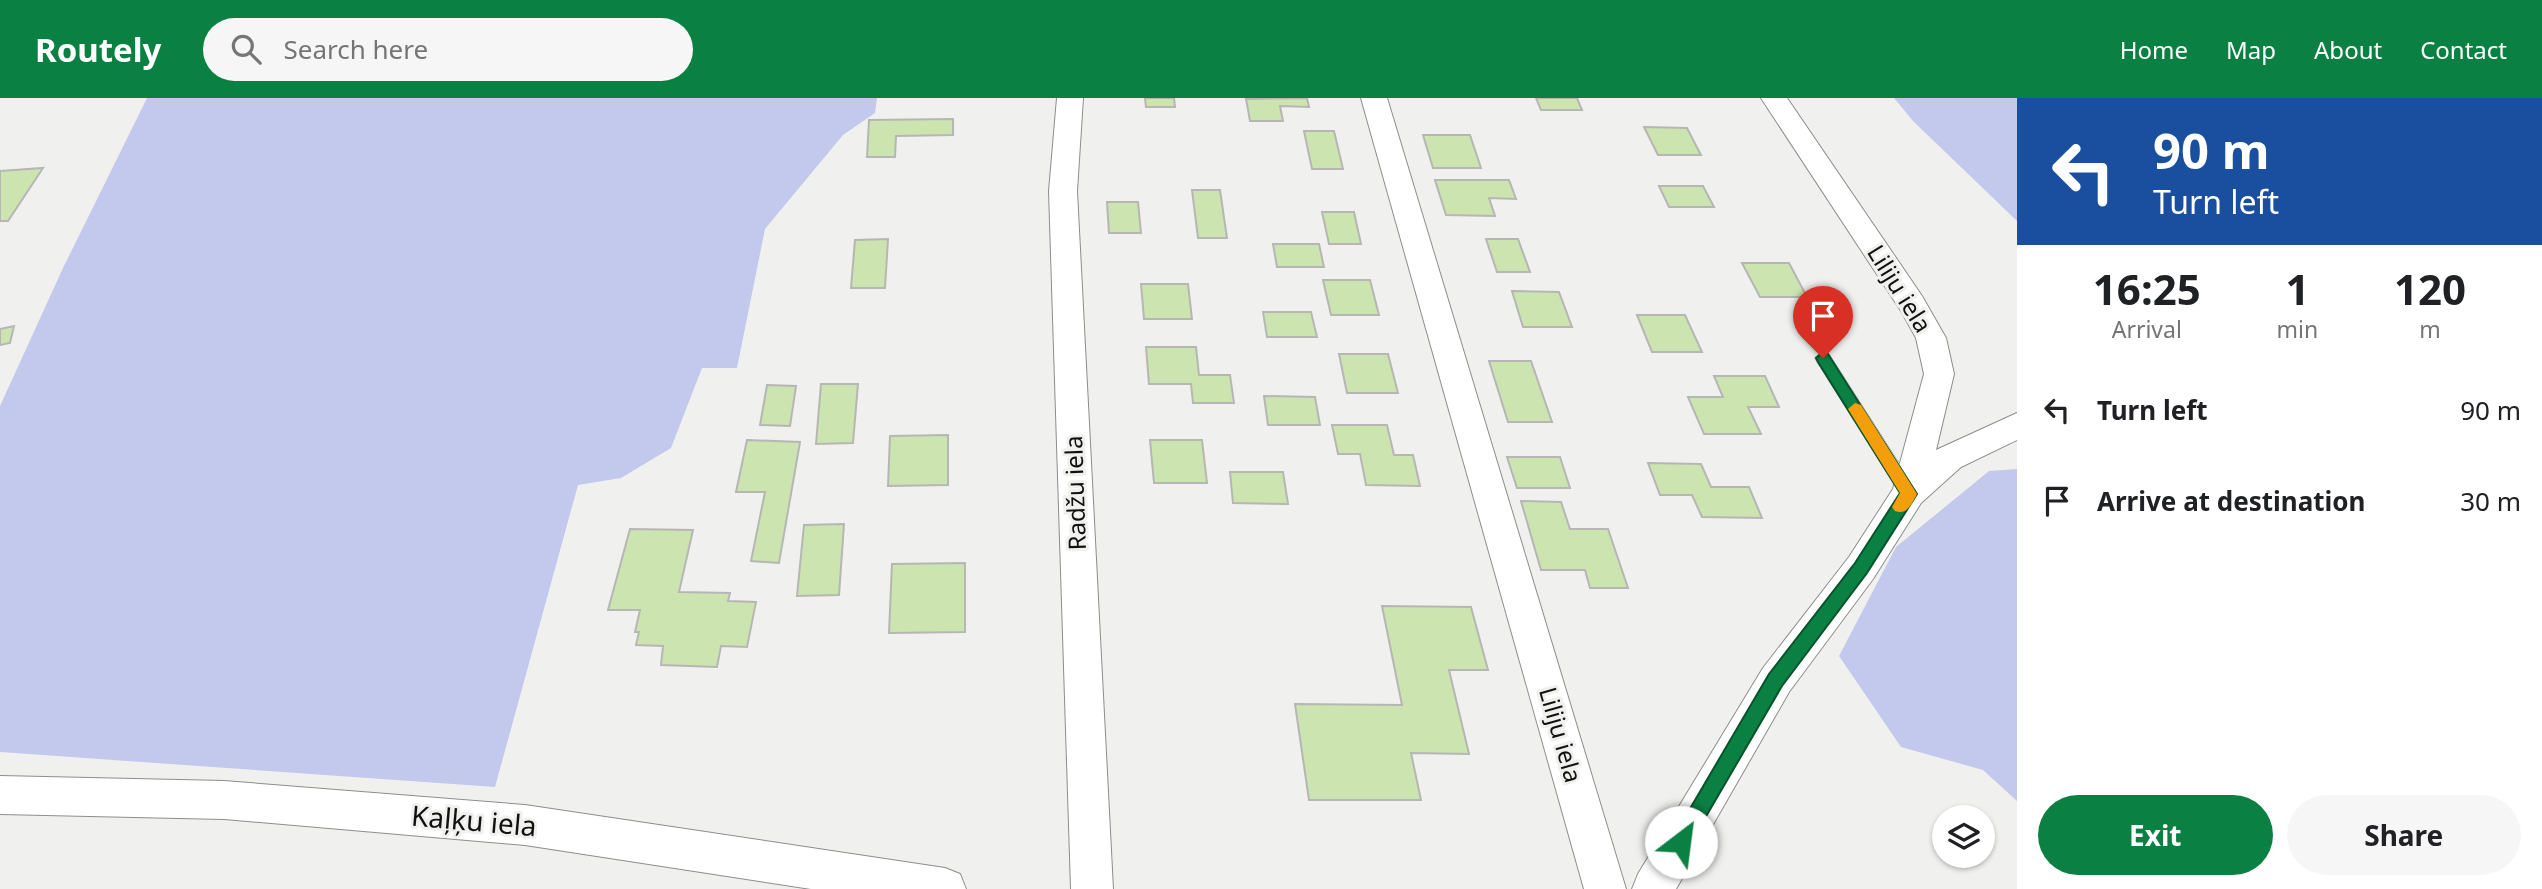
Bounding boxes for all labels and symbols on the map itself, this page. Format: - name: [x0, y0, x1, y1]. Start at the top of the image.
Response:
- street label: Liliju iela: [1860, 238, 1940, 338]
- pin: [1793, 286, 1853, 358]
- street label: Radžu iela: [1056, 435, 1093, 551]
- street label: Liliju iela: [1532, 683, 1591, 786]
- street label: Kaļķu iela: [410, 796, 538, 844]
- position arrow: [1644, 805, 1718, 879]

